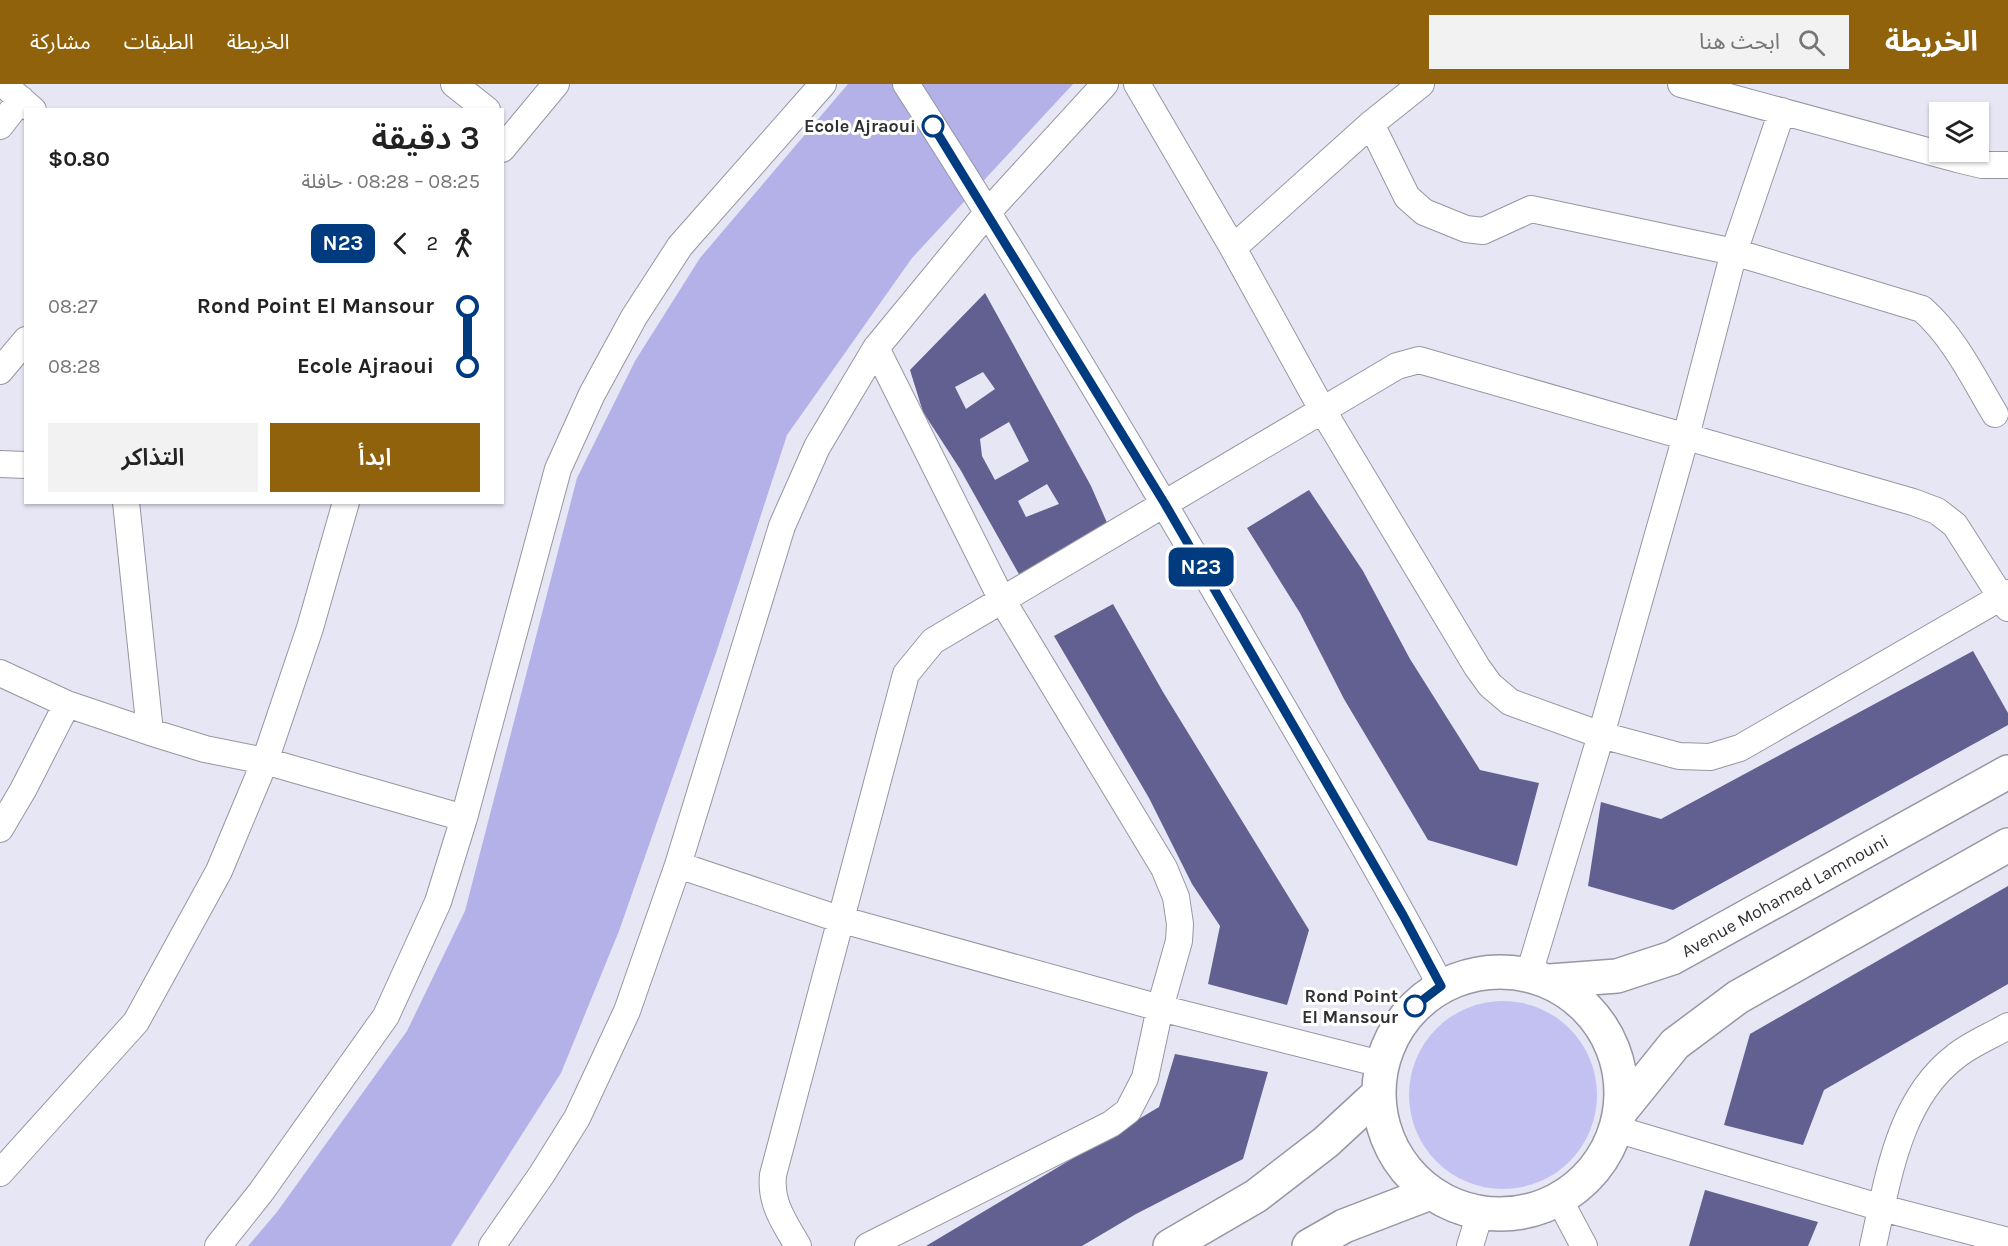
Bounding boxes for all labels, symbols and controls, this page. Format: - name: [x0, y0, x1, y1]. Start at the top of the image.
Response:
- search box: [1429, 15, 1849, 69]
- text: الخريطة: [1885, 25, 1978, 58]
- icon: search: [1795, 26, 1828, 59]
- text: ابحث هنا: [1699, 29, 1780, 55]
- text: مشاركة: [30, 30, 91, 54]
- text: الطبقات: [124, 30, 194, 54]
- text: الخريطة: [227, 30, 290, 54]
- map controls: [1929, 102, 1989, 162]
- button: layers: [1929, 102, 1989, 162]
- place label: Ecole Ajraoui: [804, 115, 916, 137]
- marker: Ecole Ajraoui: [922, 115, 944, 137]
- text: 3 دقيقة: [371, 119, 480, 157]
- text: $0.80: [48, 146, 110, 172]
- text: 08:25 – 08:28 · حافلة: [301, 170, 480, 193]
- icon: back: [384, 227, 417, 260]
- icon: walk: [447, 227, 480, 260]
- text: N23: [323, 231, 363, 255]
- text: 2: [426, 232, 438, 255]
- text: Rond Point El Mansour: [197, 293, 434, 319]
- text: 08:27: [48, 295, 98, 318]
- text: Ecole Ajraoui: [297, 353, 434, 379]
- text: 08:28: [48, 355, 101, 378]
- button: التذاكر: [48, 423, 258, 492]
- button: ابدأ: [270, 423, 480, 492]
- line badge: N23: [1166, 548, 1236, 586]
- text: N23: [1181, 555, 1221, 579]
- street label: Avenue Mohamed Lamnouni: [1678, 830, 1892, 962]
- place label: Rond Point El Mansour: [1302, 985, 1398, 1028]
- marker: Rond Point El Mansour: [1404, 995, 1426, 1017]

